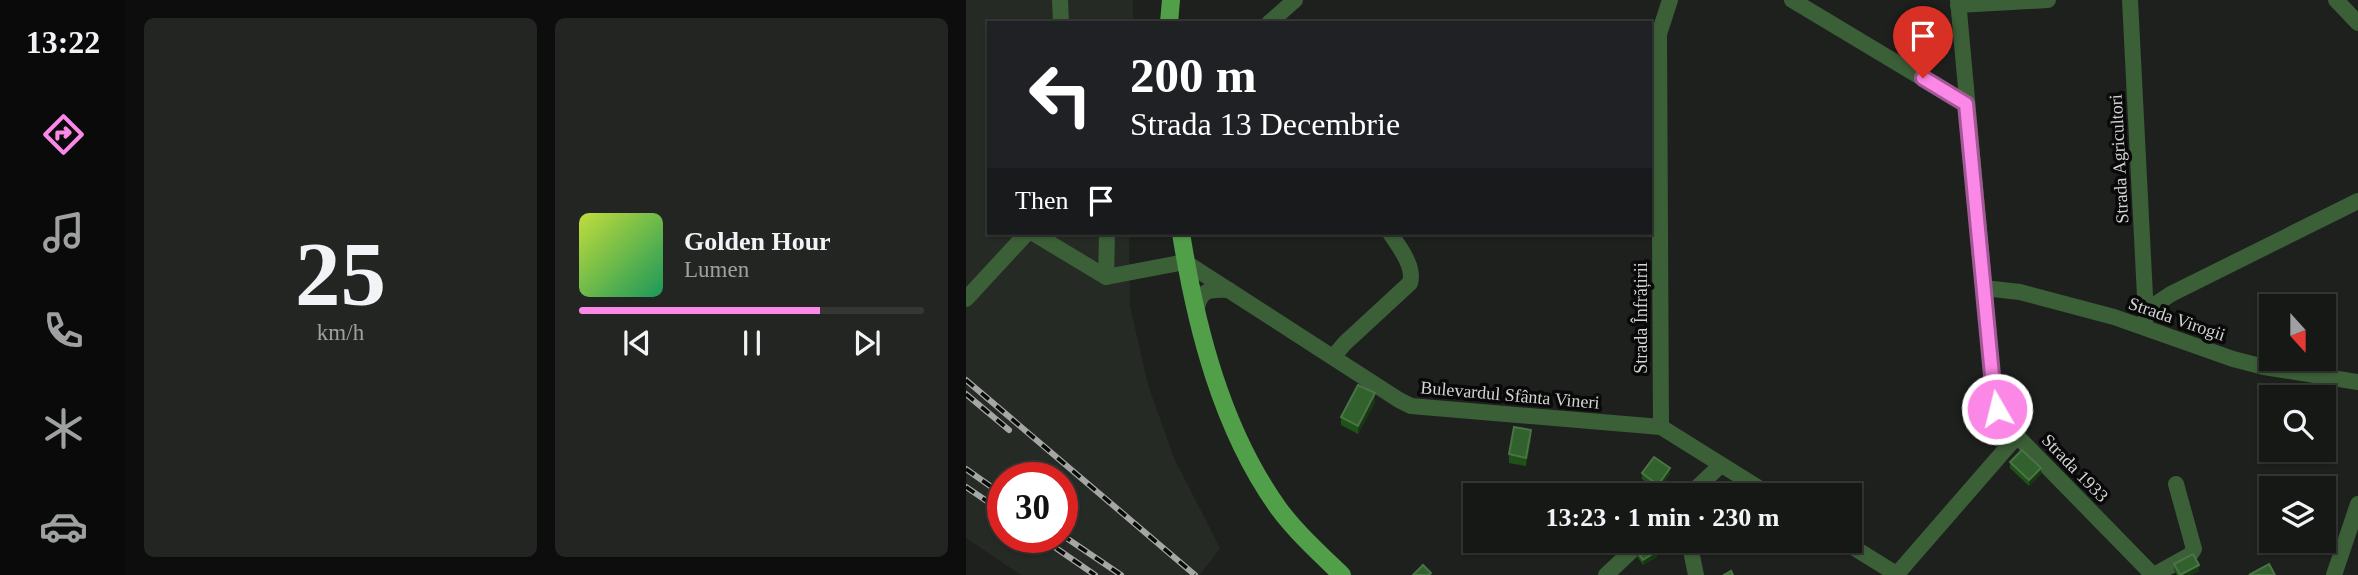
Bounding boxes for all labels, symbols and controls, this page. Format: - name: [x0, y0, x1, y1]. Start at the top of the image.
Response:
- pin: [1893, 6, 1953, 78]
- icon: arrive: [1904, 17, 1942, 55]
- text: 13:22: [26, 24, 100, 60]
- text: 200 m: [1130, 48, 1257, 103]
- icon: left: [1015, 49, 1106, 140]
- street label: Strada Agricultori: [2106, 94, 2132, 224]
- text: Strada 13 Decembrie: [1130, 106, 1400, 142]
- icon: directions: [39, 110, 88, 159]
- icon: arrive: [1082, 182, 1120, 220]
- text: Then: [1015, 186, 1068, 215]
- icon: music: [39, 208, 88, 257]
- text: 25: [295, 224, 386, 325]
- text: Golden Hour: [684, 227, 831, 256]
- text: Lumen: [684, 257, 749, 282]
- street label: Strada Înfrățirii: [1630, 262, 1651, 374]
- street label: Strada Virogii: [2126, 293, 2228, 345]
- north arrow: [2259, 294, 2336, 371]
- map controls: [2259, 294, 2336, 553]
- icon: phone: [39, 306, 88, 355]
- text: km/h: [317, 320, 364, 345]
- icon: previous: [618, 324, 656, 362]
- icon: pause: [733, 324, 771, 362]
- icon: next: [848, 324, 886, 362]
- position arrow: [1960, 372, 2034, 446]
- street label: Bulevardul Sfânta Vineri: [1420, 377, 1600, 413]
- button: search: [2259, 385, 2336, 462]
- icon: climate: [39, 404, 88, 453]
- street label: Strada 1933: [2038, 430, 2112, 506]
- speed limit sign: 30: [987, 462, 1078, 553]
- button: layers: [2259, 476, 2336, 553]
- icon: car: [39, 502, 88, 551]
- text: 13:23 · 1 min · 230 m: [1546, 503, 1780, 532]

